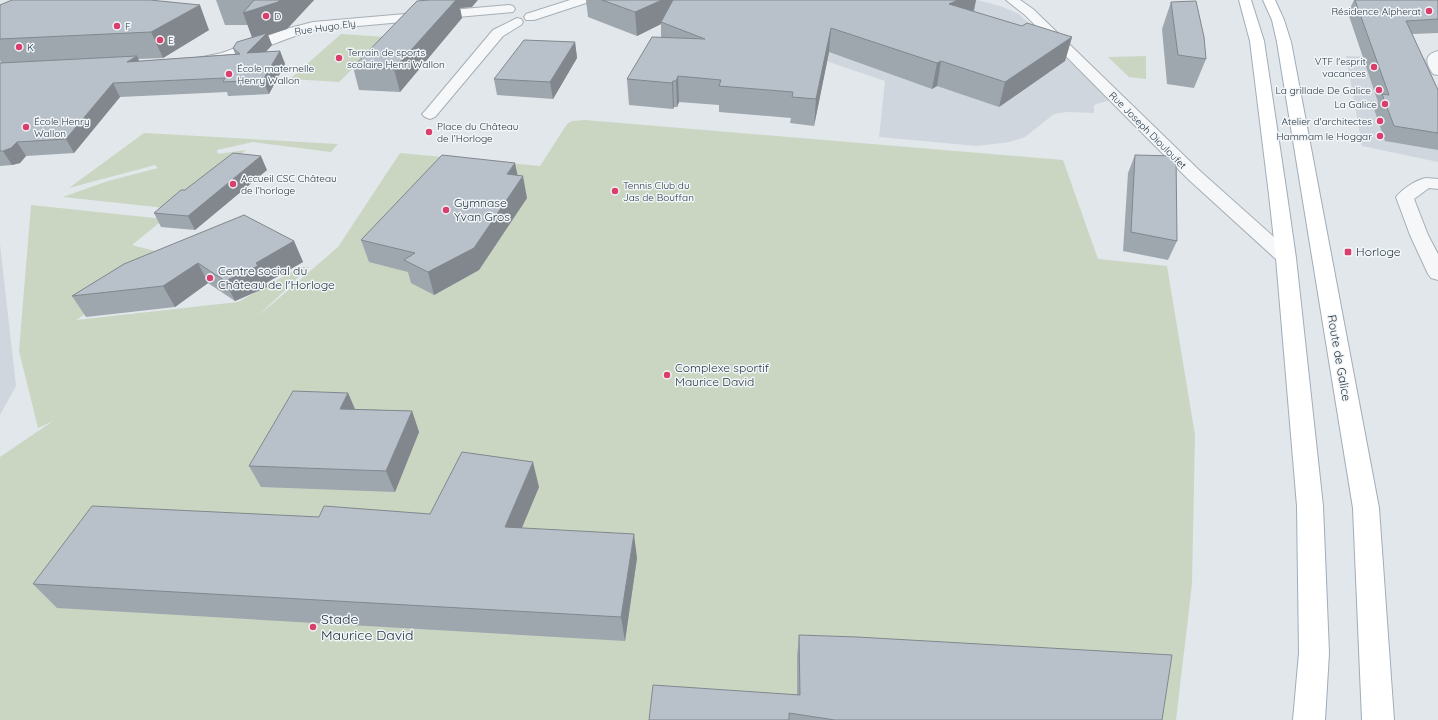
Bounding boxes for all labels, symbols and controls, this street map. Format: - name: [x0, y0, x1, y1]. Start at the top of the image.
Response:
- place label: Résidence Alpherat: [1331, 5, 1422, 18]
- marker: Résidence Alpherat: [1424, 6, 1434, 16]
- place label: D: [274, 10, 281, 23]
- marker: D: [261, 11, 271, 21]
- street label: Rue Hugo Ely: [294, 17, 357, 38]
- place label: F: [125, 20, 131, 33]
- marker: F: [112, 21, 122, 31]
- place label: E: [168, 34, 174, 47]
- marker: E: [155, 35, 165, 45]
- place label: K: [27, 41, 34, 54]
- marker: K: [14, 42, 24, 52]
- place label: Terrain de sports scolaire Henri Wallon: [347, 46, 445, 71]
- marker: Terrain de sports scolaire Henri Wallon: [334, 53, 344, 63]
- place label: VTF l'esprit vacances: [1315, 55, 1367, 80]
- place label: École maternelle Henry Wallon: [237, 62, 314, 87]
- marker: VTF l'esprit vacances: [1369, 62, 1379, 72]
- marker: École maternelle Henry Wallon: [224, 69, 234, 79]
- place label: La grillade De Galice: [1275, 84, 1371, 97]
- marker: La grillade De Galice: [1374, 85, 1384, 95]
- street label: Rue Joseph Diouloufet: [1106, 89, 1190, 172]
- place label: La Galice: [1334, 98, 1377, 111]
- marker: La Galice: [1380, 99, 1390, 109]
- place label: École Henry Wallon: [34, 115, 90, 140]
- place label: Atelier d'architectes: [1281, 115, 1372, 128]
- marker: Atelier d'architectes: [1375, 116, 1385, 126]
- place label: Place du Château de l’Horloge: [437, 120, 518, 145]
- marker: École Henry Wallon: [21, 122, 31, 132]
- marker: Place du Château de l’Horloge: [424, 127, 434, 137]
- place label: Hammam le Hoggar: [1276, 130, 1372, 143]
- marker: Hammam le Hoggar: [1375, 131, 1385, 141]
- place label: Accueil CSC Château de l’horloge: [241, 172, 337, 197]
- marker: Accueil CSC Château de l’horloge: [228, 179, 238, 189]
- place label: Tennis Club du Jas de Bouffan: [623, 179, 694, 204]
- marker: Tennis Club du Jas de Bouffan: [610, 186, 620, 196]
- place label: Gymnase Yvan Gros: [454, 195, 510, 224]
- marker: Gymnase Yvan Gros: [441, 205, 451, 215]
- place label: Horloge: [1356, 244, 1401, 259]
- marker: Horloge: [1343, 247, 1353, 257]
- place label: Centre social du Château de l'Horloge: [218, 263, 335, 292]
- marker: Centre social du Château de l'Horloge: [205, 273, 215, 283]
- street label: Route de Galice: [1325, 313, 1355, 403]
- place label: Complexe sportif Maurice David: [675, 360, 770, 389]
- marker: Complexe sportif Maurice David: [662, 370, 672, 380]
- place label: Stade Maurice David: [321, 610, 414, 644]
- marker: Stade Maurice David: [308, 622, 318, 632]

